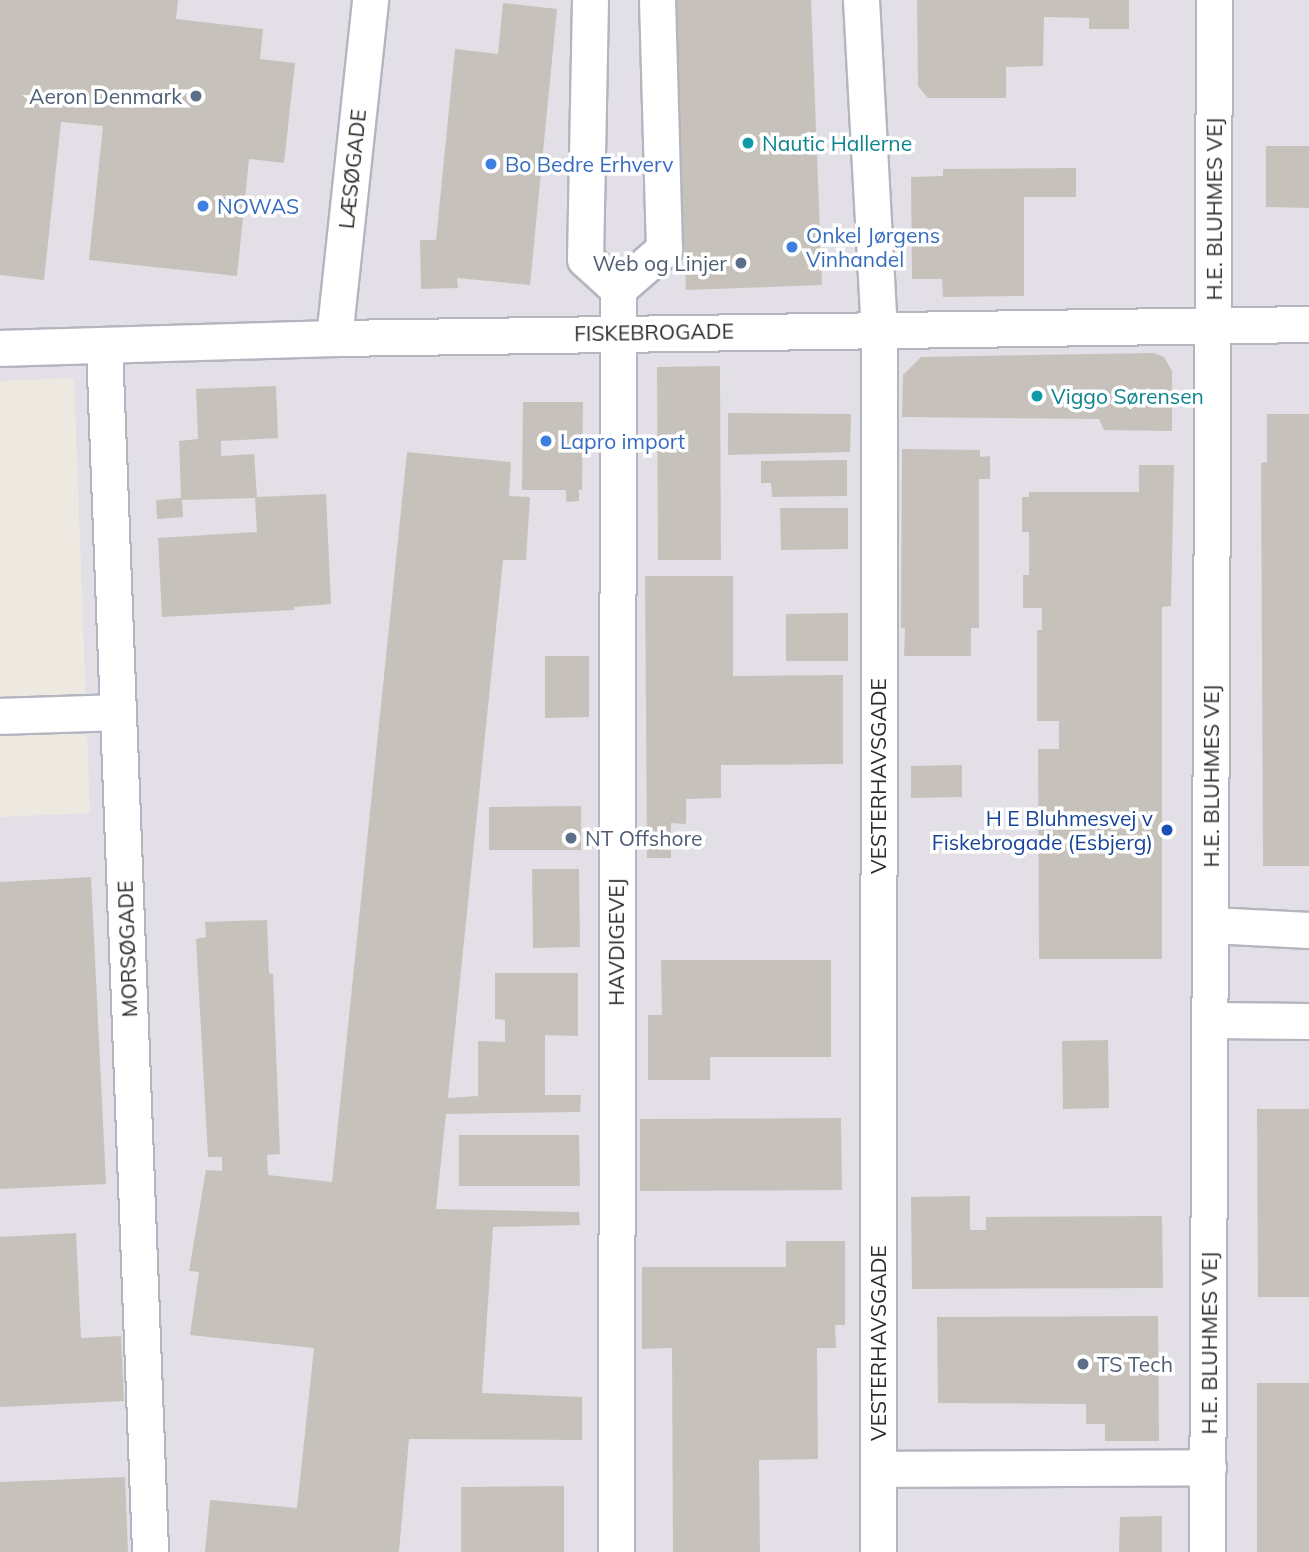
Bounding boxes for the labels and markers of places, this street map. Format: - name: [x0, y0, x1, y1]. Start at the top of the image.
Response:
- place label: Aeron Denmark: [29, 83, 182, 109]
- marker: Aeron Denmark: [188, 88, 204, 104]
- place label: Nautic Hallerne: [762, 130, 912, 156]
- marker: Nautic Hallerne: [740, 135, 756, 151]
- place label: Bo Bedre Erhverv: [505, 151, 673, 177]
- marker: Bo Bedre Erhverv: [483, 156, 499, 172]
- place label: NOWAS: [217, 193, 299, 219]
- marker: NOWAS: [195, 198, 211, 214]
- place label: Onkel Jørgens Vinhandel: [806, 222, 940, 272]
- marker: Onkel Jørgens Vinhandel: [784, 239, 800, 255]
- place label: Web og Linjer: [592, 250, 727, 276]
- marker: Web og Linjer: [733, 255, 749, 271]
- place label: Viggo Sørensen: [1051, 383, 1204, 409]
- marker: Viggo Sørensen: [1029, 388, 1045, 404]
- place label: Lapro import: [560, 428, 685, 454]
- marker: Lapro import: [538, 433, 554, 449]
- place label: H E Bluhmesvej v Fiskebrogade (Esbjerg): [932, 805, 1153, 855]
- marker: H E Bluhmesvej v Fiskebrogade (Esbjerg): [1159, 822, 1175, 838]
- place label: NT Offshore: [585, 825, 702, 851]
- marker: NT Offshore: [563, 830, 579, 846]
- place label: TS Tech: [1097, 1351, 1173, 1377]
- marker: TS Tech: [1075, 1356, 1091, 1372]

